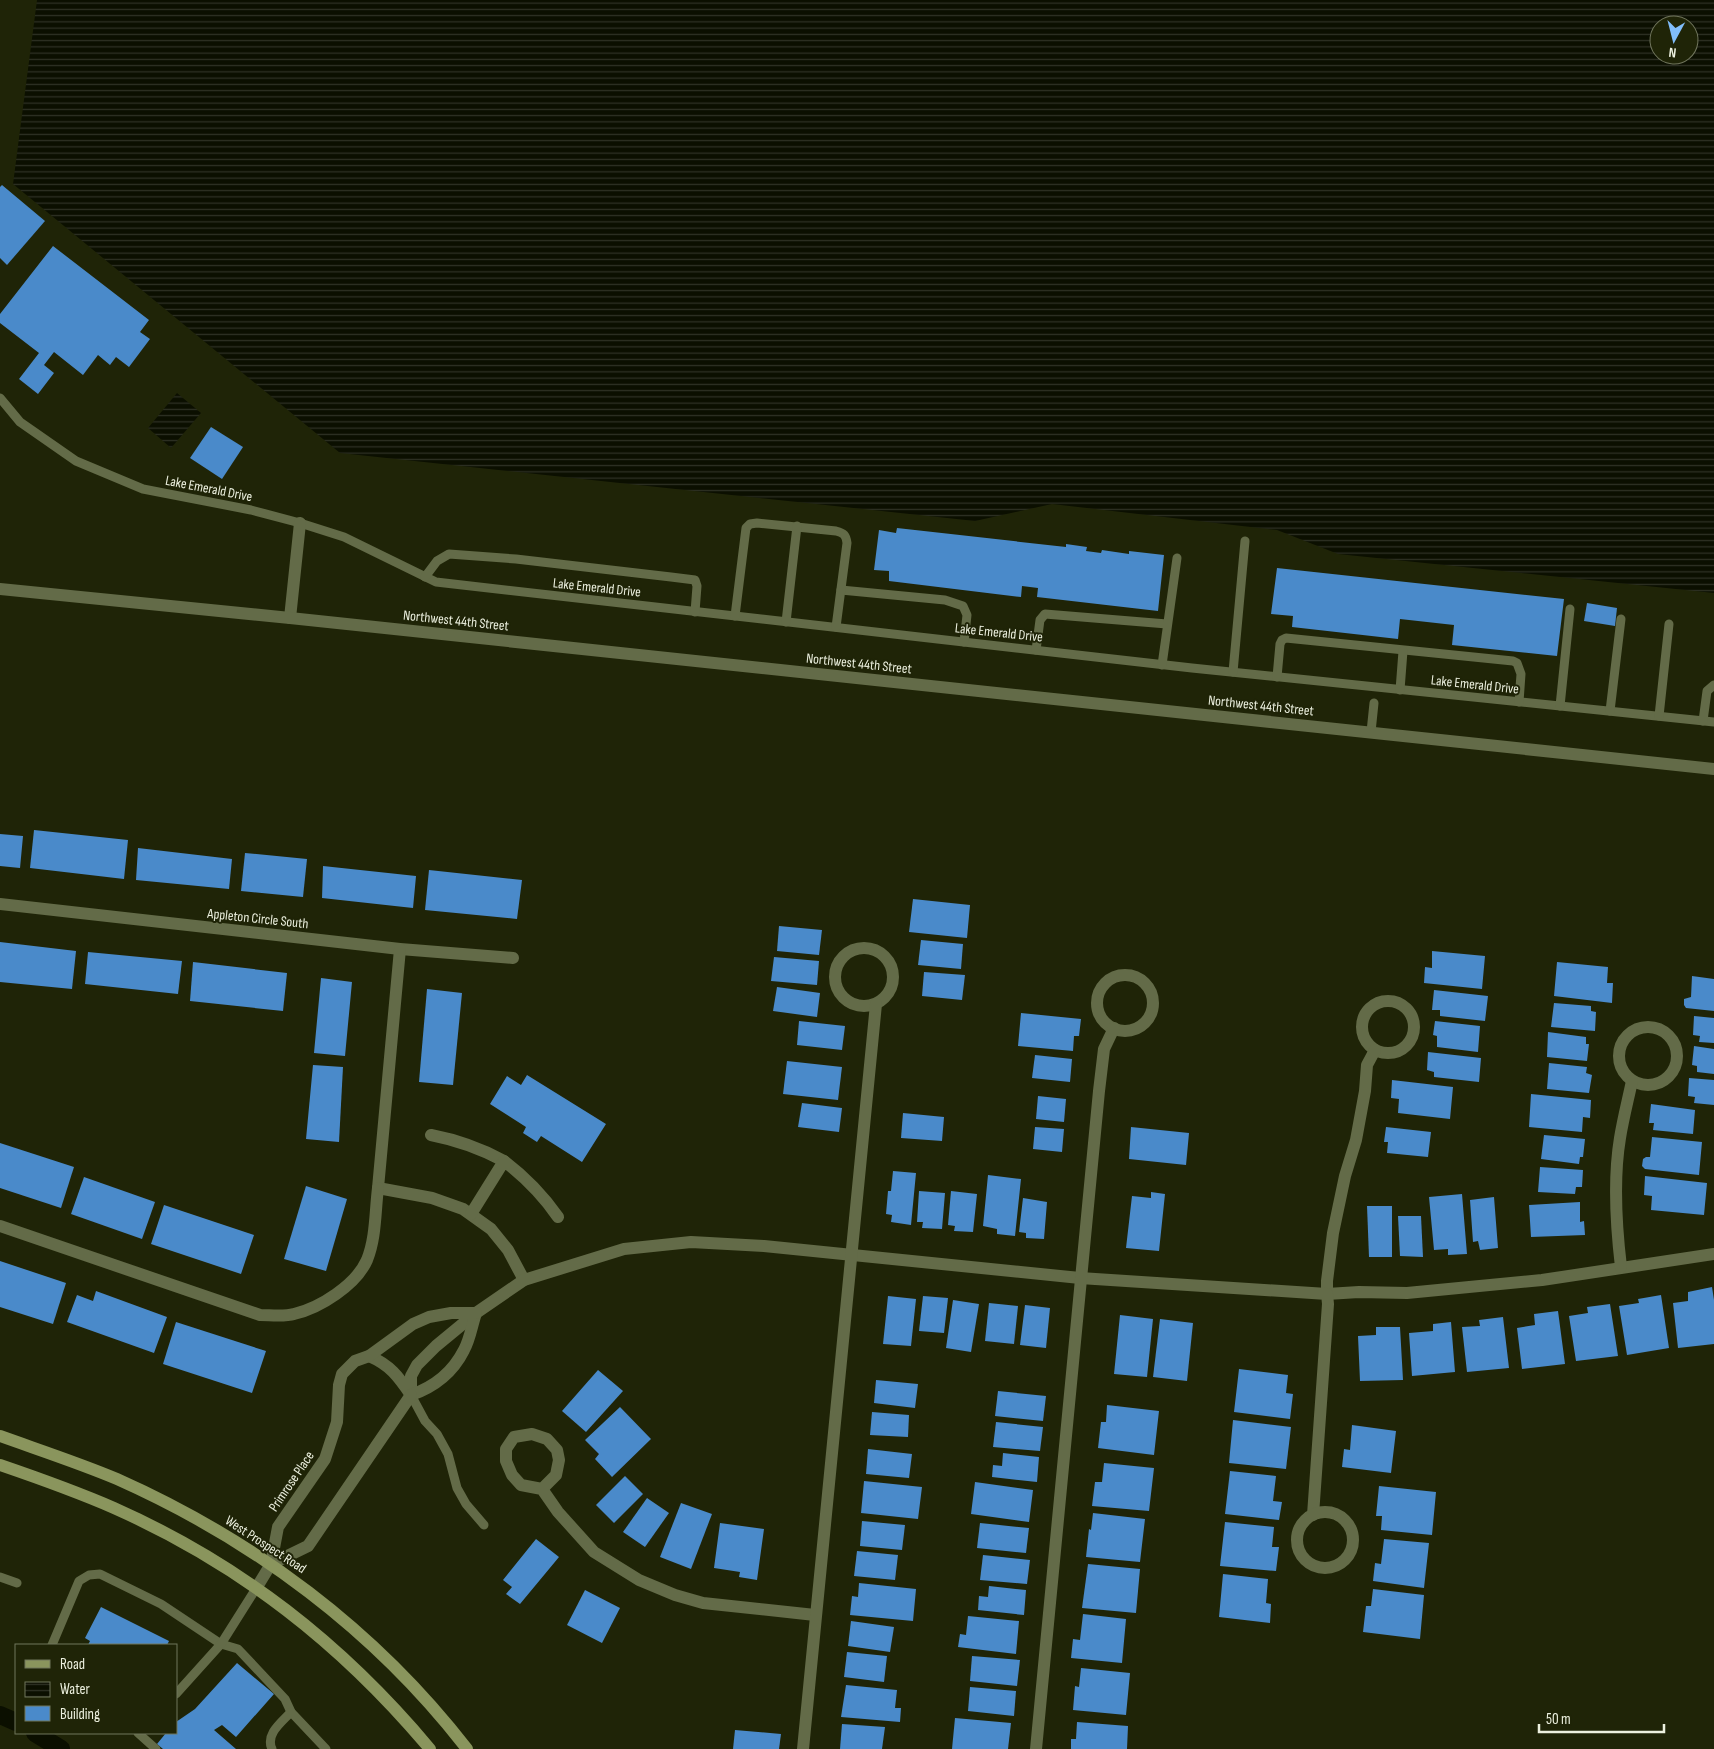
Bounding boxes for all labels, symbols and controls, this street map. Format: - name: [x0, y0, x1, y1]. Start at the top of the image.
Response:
- north arrow: [1649, 15, 1699, 65]
- text: N: [1668, 44, 1677, 61]
- street label: Lake Emerald Drive: [164, 472, 254, 505]
- street label: Lake Emerald Drive: [552, 574, 642, 601]
- street label: Northwest 44th Street: [402, 606, 510, 634]
- street label: Lake Emerald Drive: [954, 619, 1044, 646]
- street label: Northwest 44th Street: [805, 649, 913, 677]
- street label: Lake Emerald Drive: [1430, 671, 1520, 698]
- street label: Northwest 44th Street: [1207, 691, 1315, 719]
- street label: Appleton Circle South: [206, 905, 309, 932]
- street label: Primrose Place: [265, 1448, 318, 1515]
- street label: West Prospect Road: [222, 1512, 310, 1577]
- legend: [15, 1644, 178, 1734]
- text: Road: [60, 1655, 85, 1674]
- text: Water: [60, 1680, 91, 1699]
- scale bar: [1539, 1702, 1664, 1734]
- text: Building: [60, 1705, 100, 1724]
- text: 50 m: [1546, 1710, 1571, 1729]

